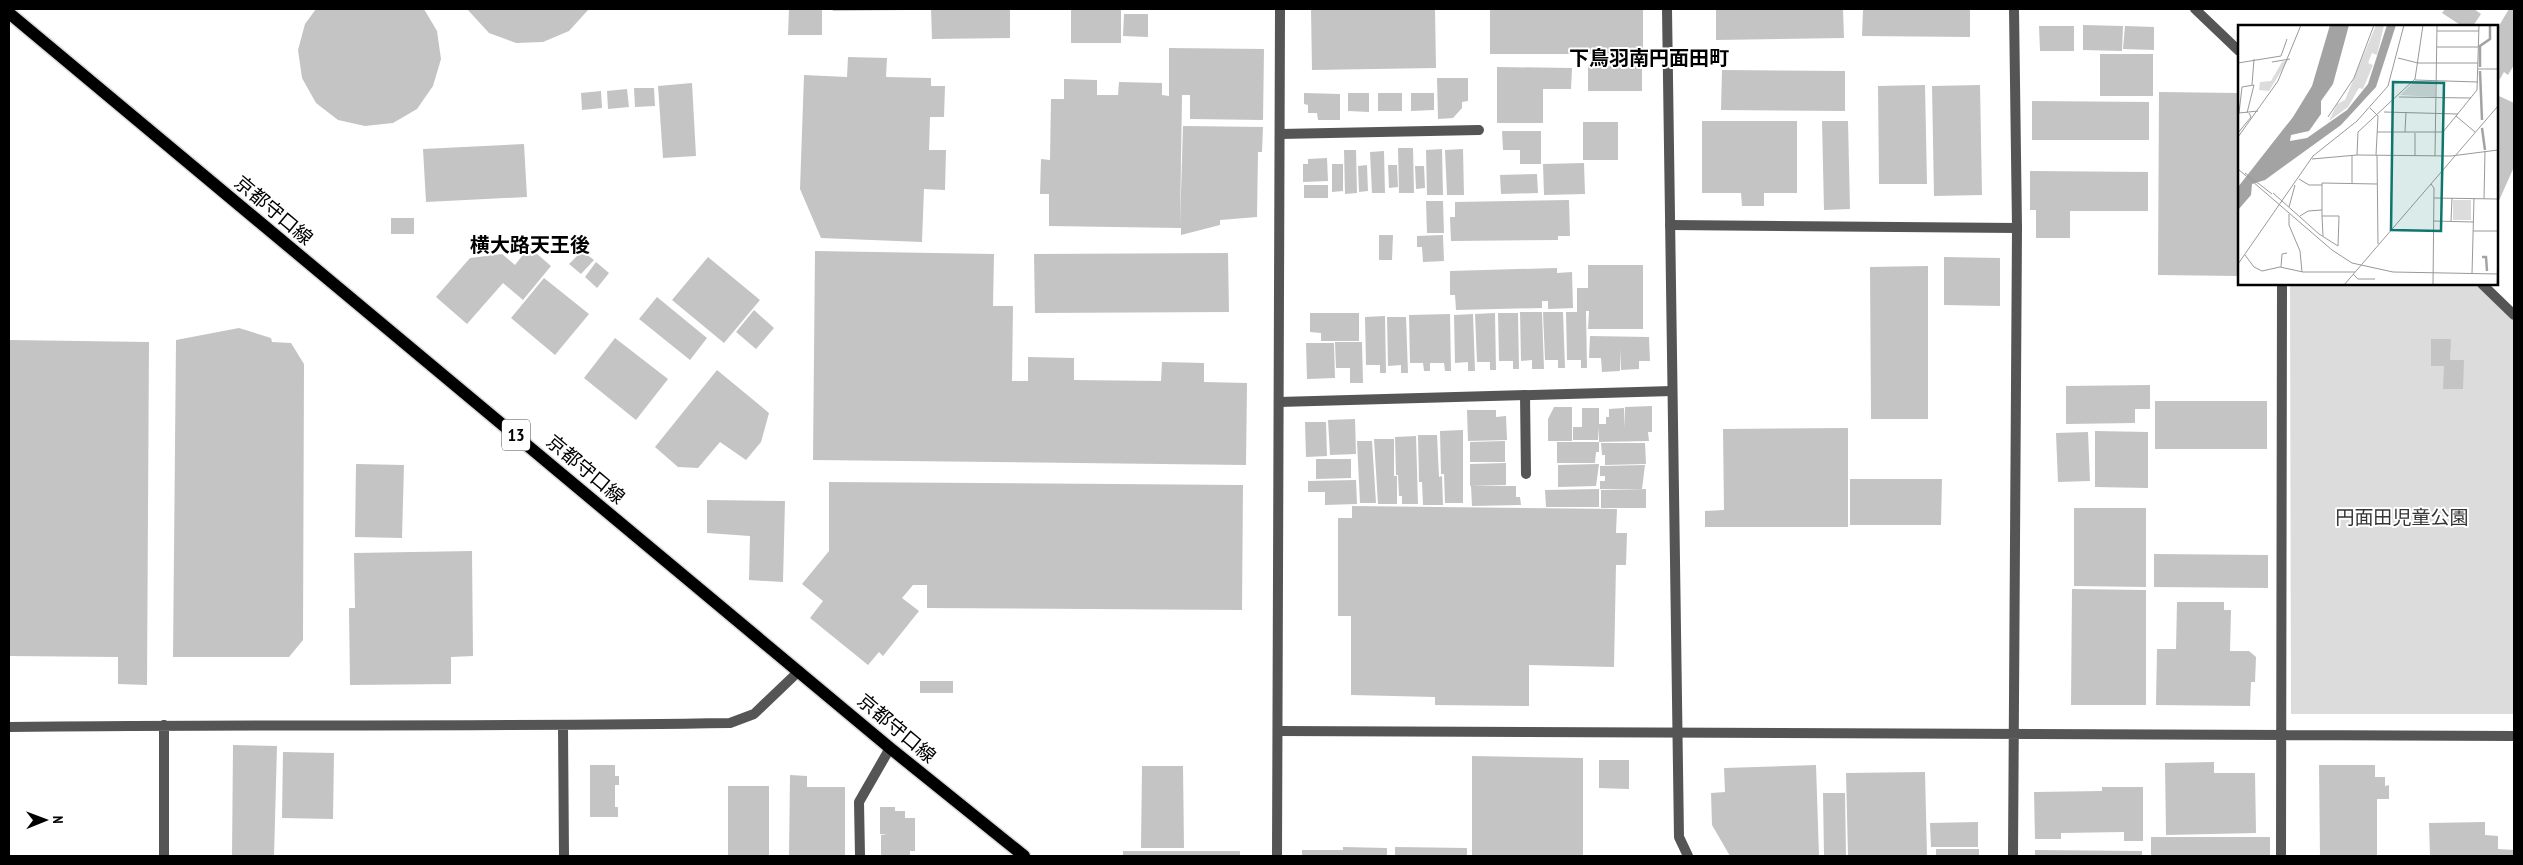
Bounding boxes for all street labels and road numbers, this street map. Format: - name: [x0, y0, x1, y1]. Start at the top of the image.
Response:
- street label: 京都守口線: [230, 170, 318, 250]
- road number: 13: [502, 420, 530, 450]
- street label: 京都守口線: [542, 429, 630, 509]
- street label: 京都守口線: [853, 688, 941, 768]

